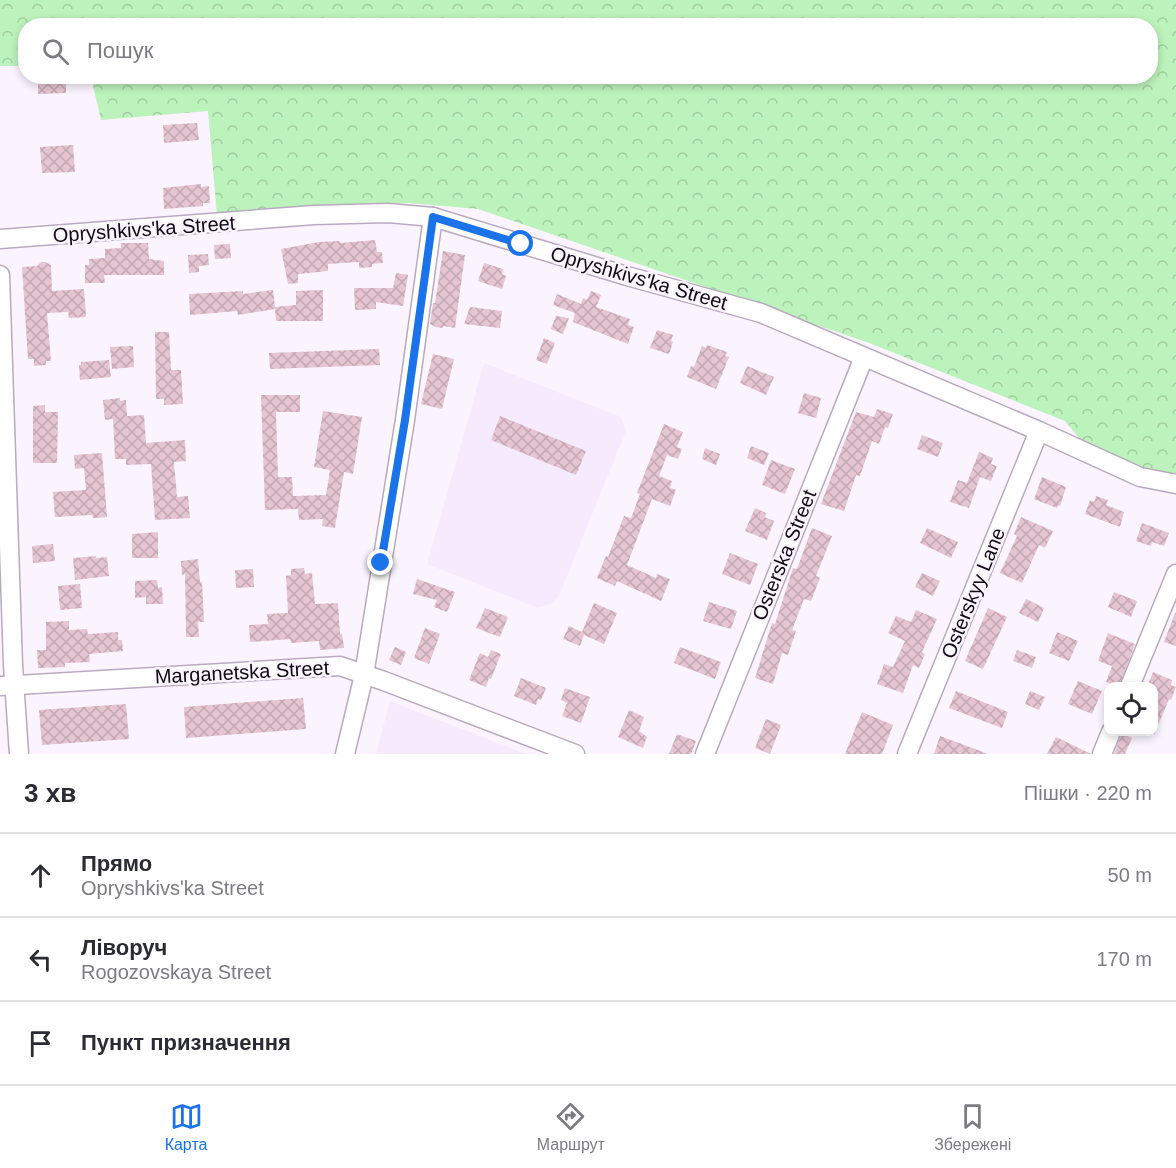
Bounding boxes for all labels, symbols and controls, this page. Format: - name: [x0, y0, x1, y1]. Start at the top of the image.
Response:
- search box: [18, 18, 1158, 84]
- icon: search: [39, 35, 72, 68]
- text: Пошук: [87, 38, 153, 63]
- street label: Opryshkivsʹka Street: [52, 212, 236, 246]
- route start: [507, 230, 533, 256]
- street label: Opryshkivsʹka Street: [548, 242, 730, 314]
- street label: Osterska Street: [748, 486, 820, 624]
- street label: Osterskyy Lane: [937, 524, 1009, 662]
- route end: [367, 549, 393, 575]
- street label: Marganetska Street: [154, 656, 330, 688]
- map controls: [1104, 682, 1158, 736]
- button: locate: [1104, 682, 1158, 736]
- text: 3 хв: [24, 778, 76, 808]
- text: Пішки · 220 m: [1024, 782, 1152, 804]
- text: Прямо: [81, 851, 152, 876]
- icon: ahead: [24, 859, 57, 892]
- text: 50 m: [1108, 864, 1152, 886]
- text: Opryshkivsʹka Street: [81, 877, 264, 899]
- text: Ліворуч: [81, 935, 167, 960]
- icon: left: [24, 943, 57, 976]
- text: 170 m: [1096, 948, 1152, 970]
- text: Rogozovskaya Street: [81, 961, 271, 983]
- icon: arrive: [24, 1027, 57, 1060]
- text: Пункт призначення: [81, 1030, 291, 1055]
- tab: Карта: [165, 1100, 207, 1154]
- tab: Маршрут: [537, 1100, 605, 1154]
- tab: Збережені: [934, 1100, 1011, 1154]

